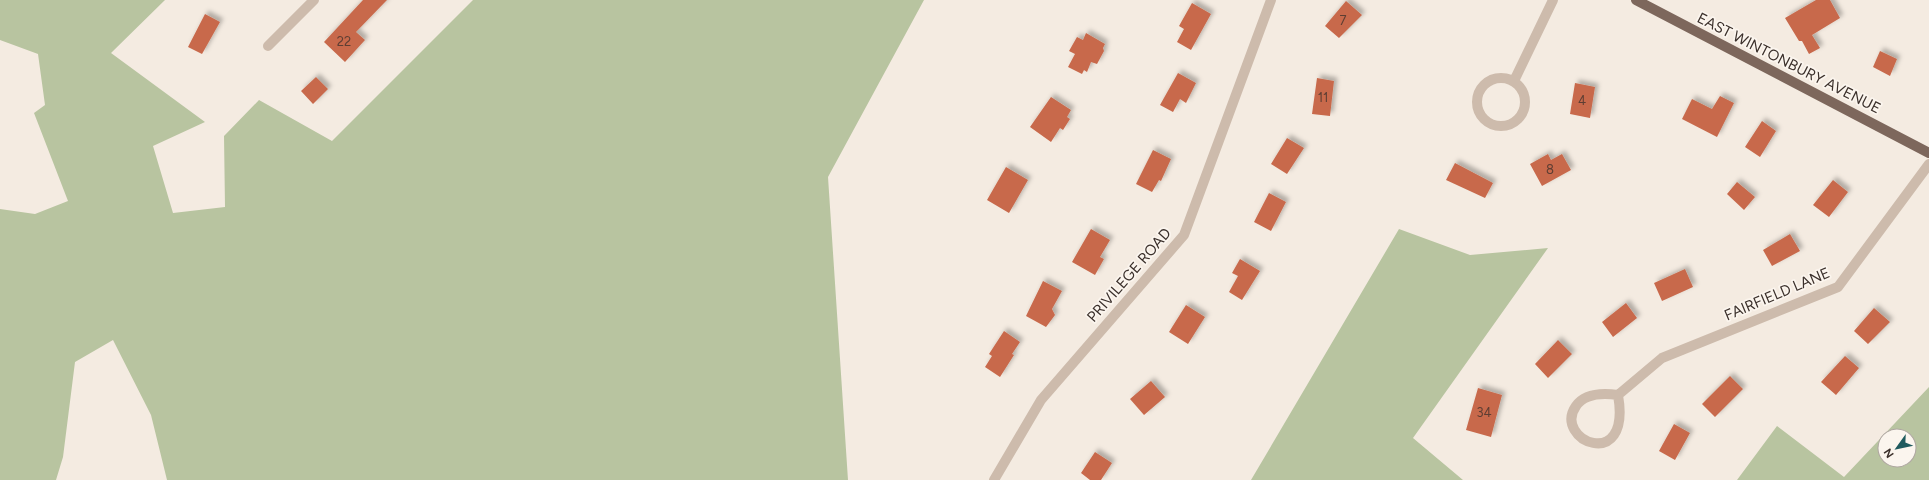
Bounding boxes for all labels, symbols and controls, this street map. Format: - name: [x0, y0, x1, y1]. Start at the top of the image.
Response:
- street label: EAST WINTONBURY AVENUE: [1694, 9, 1884, 117]
- house number: 7: [1340, 13, 1347, 28]
- house number: 22: [337, 34, 351, 49]
- house number: 11: [1318, 90, 1328, 105]
- house number: 4: [1578, 93, 1586, 108]
- house number: 8: [1546, 162, 1554, 177]
- street label: PRIVILEGE ROAD: [1083, 224, 1175, 326]
- street label: FAIRFIELD LANE: [1721, 264, 1833, 324]
- house number: 34: [1476, 405, 1492, 420]
- north arrow: [1877, 428, 1917, 468]
- text: N: [1881, 446, 1897, 460]

